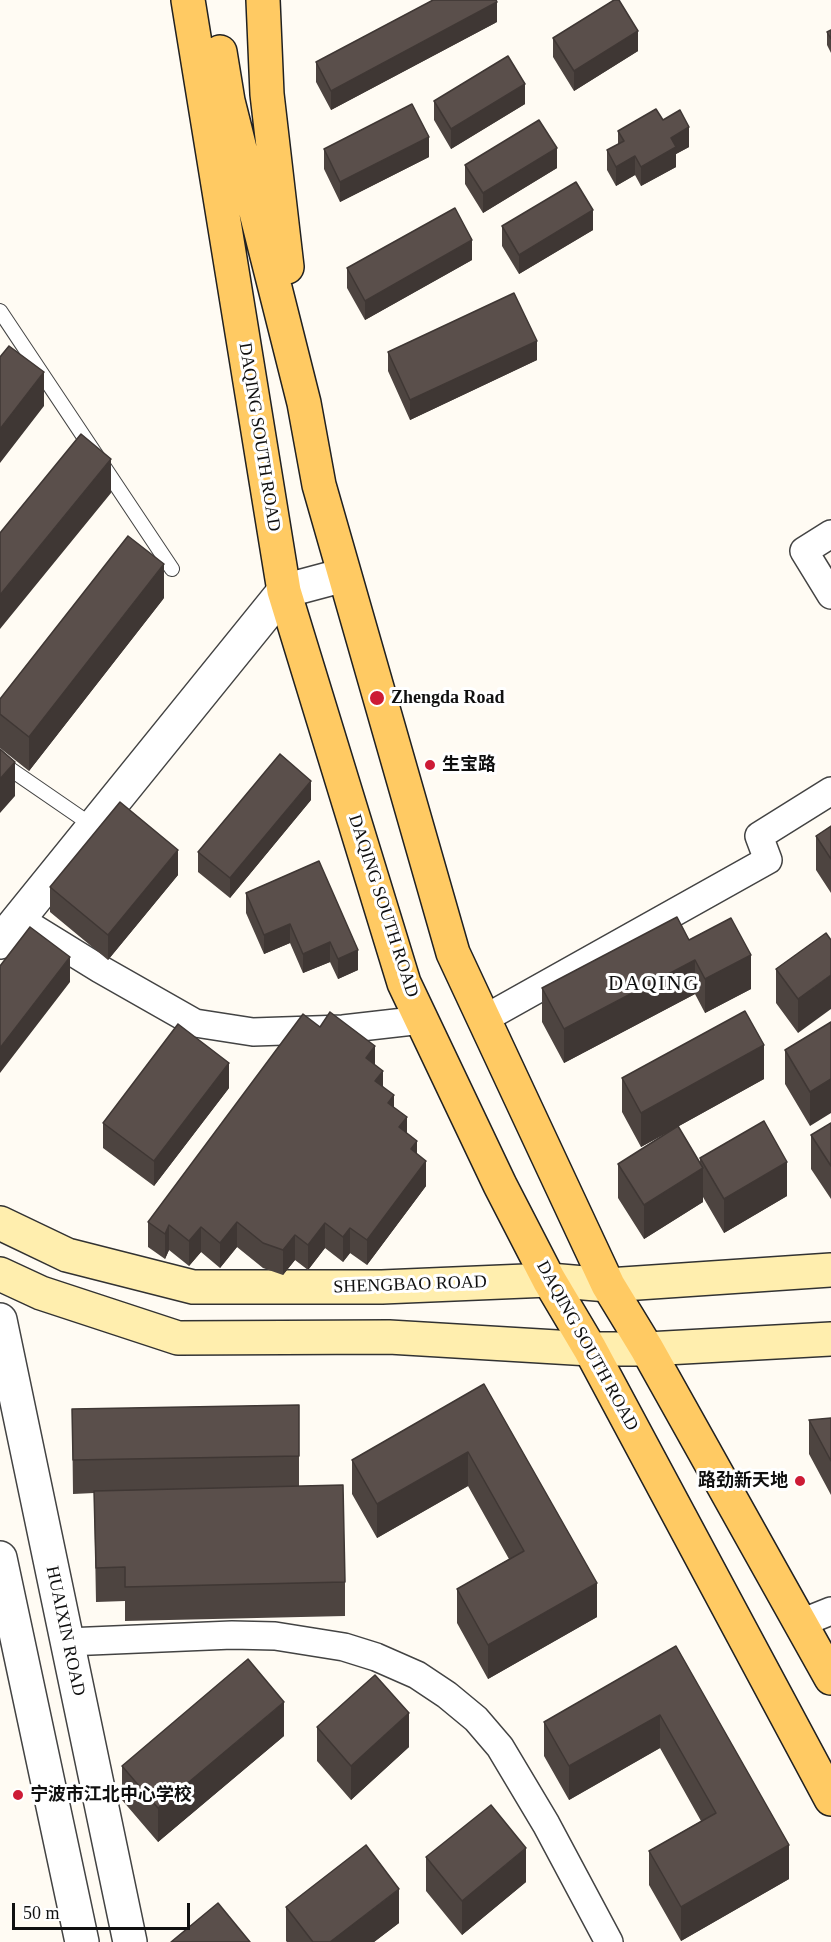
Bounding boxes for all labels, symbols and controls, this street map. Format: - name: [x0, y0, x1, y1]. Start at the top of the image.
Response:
- street label: DAQING SOUTH ROAD: [233, 341, 285, 533]
- place label: Zhengda Road: [391, 687, 505, 709]
- marker: Zhengda Road: [368, 689, 386, 707]
- place label: 生宝路: [442, 754, 496, 776]
- marker: 生宝路: [423, 758, 437, 772]
- street label: DAQING SOUTH ROAD: [343, 812, 423, 1000]
- district label: DAQING: [608, 971, 700, 997]
- street label: DAQING SOUTH ROAD: [531, 1257, 643, 1435]
- street label: SHENGBAO ROAD: [333, 1272, 487, 1298]
- place label: 路劲新天地: [698, 1470, 788, 1492]
- marker: 路劲新天地: [793, 1474, 807, 1488]
- street label: HUAIXIN ROAD: [41, 1564, 89, 1698]
- place label: 宁波市江北中心学校: [30, 1784, 192, 1806]
- marker: 宁波市江北中心学校: [11, 1788, 25, 1802]
- scale bar: [15, 1891, 194, 1929]
- text: 50 m: [23, 1903, 60, 1923]

